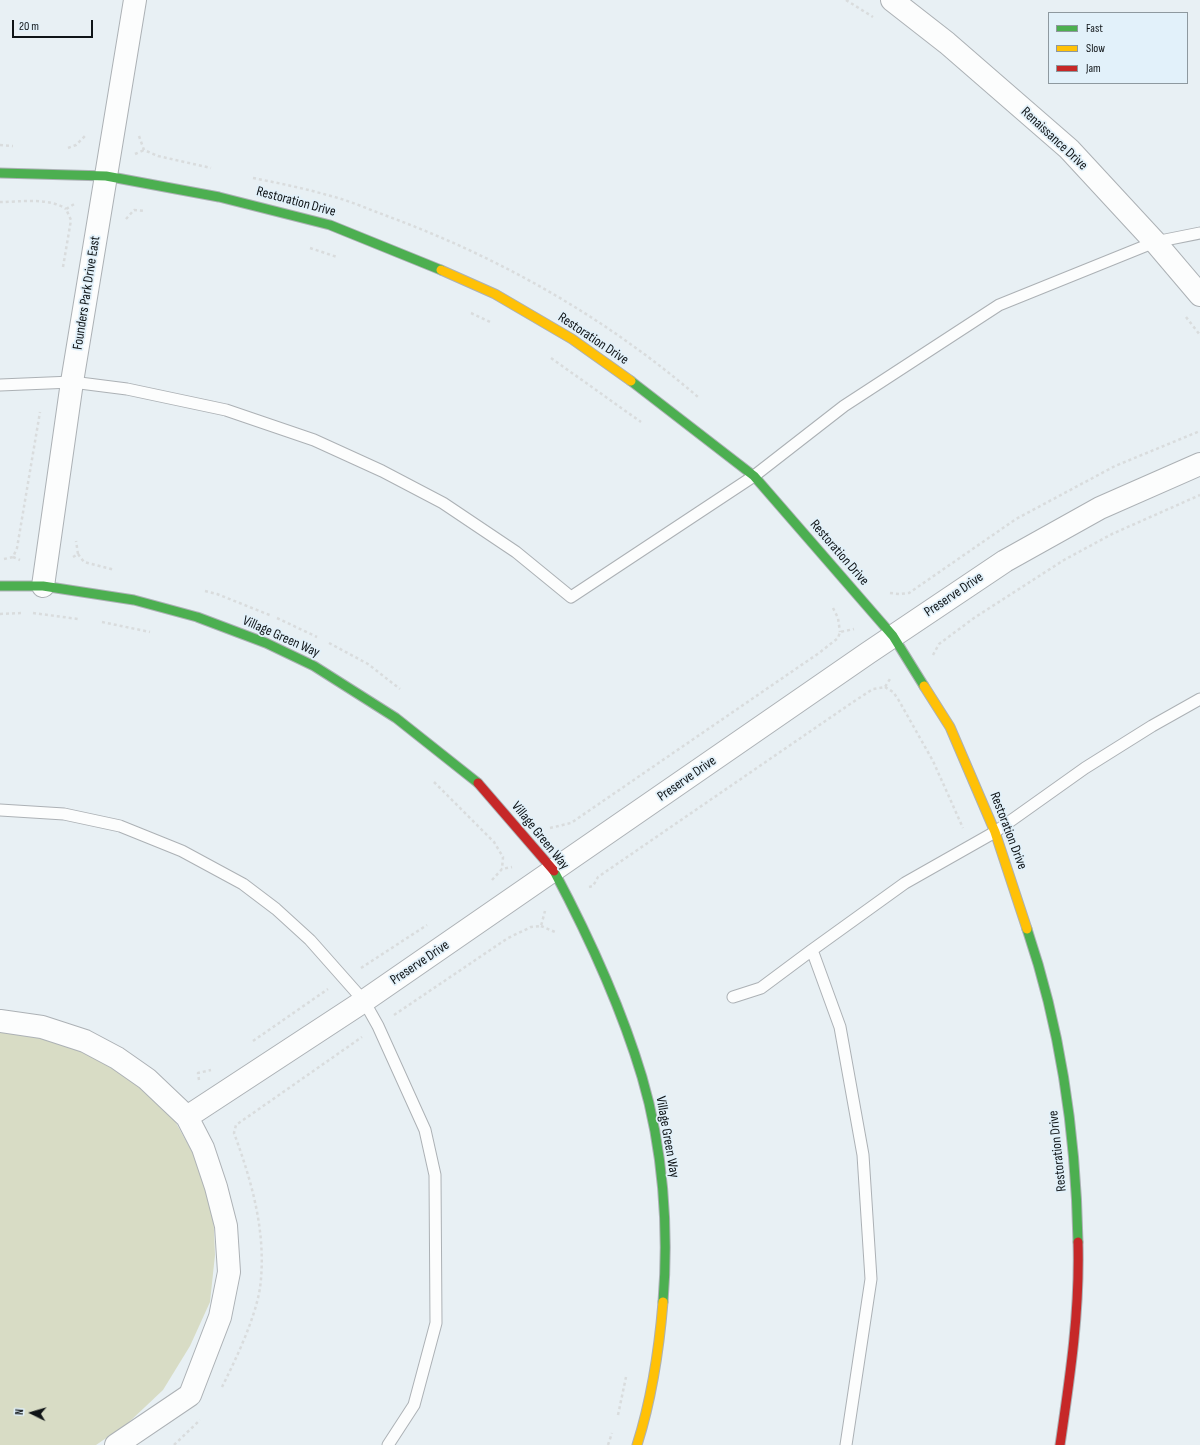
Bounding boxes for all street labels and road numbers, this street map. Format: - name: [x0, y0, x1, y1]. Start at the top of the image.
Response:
- street label: Renaissance Drive: [1017, 104, 1091, 174]
- street label: Restoration Drive: [254, 183, 338, 221]
- street label: Founders Park Drive East: [70, 235, 104, 351]
- street label: Restoration Drive: [555, 309, 631, 369]
- street label: Restoration Drive: [806, 517, 872, 589]
- street label: Preserve Drive: [921, 569, 987, 621]
- street label: Village Green Way: [240, 613, 322, 661]
- street label: Preserve Drive: [654, 753, 720, 805]
- street label: Restoration Drive: [986, 790, 1030, 872]
- street label: Village Green Way: [507, 799, 573, 873]
- street label: Preserve Drive: [387, 937, 453, 989]
- street label: Village Green Way: [652, 1095, 682, 1179]
- street label: Restoration Drive: [1045, 1110, 1071, 1192]

